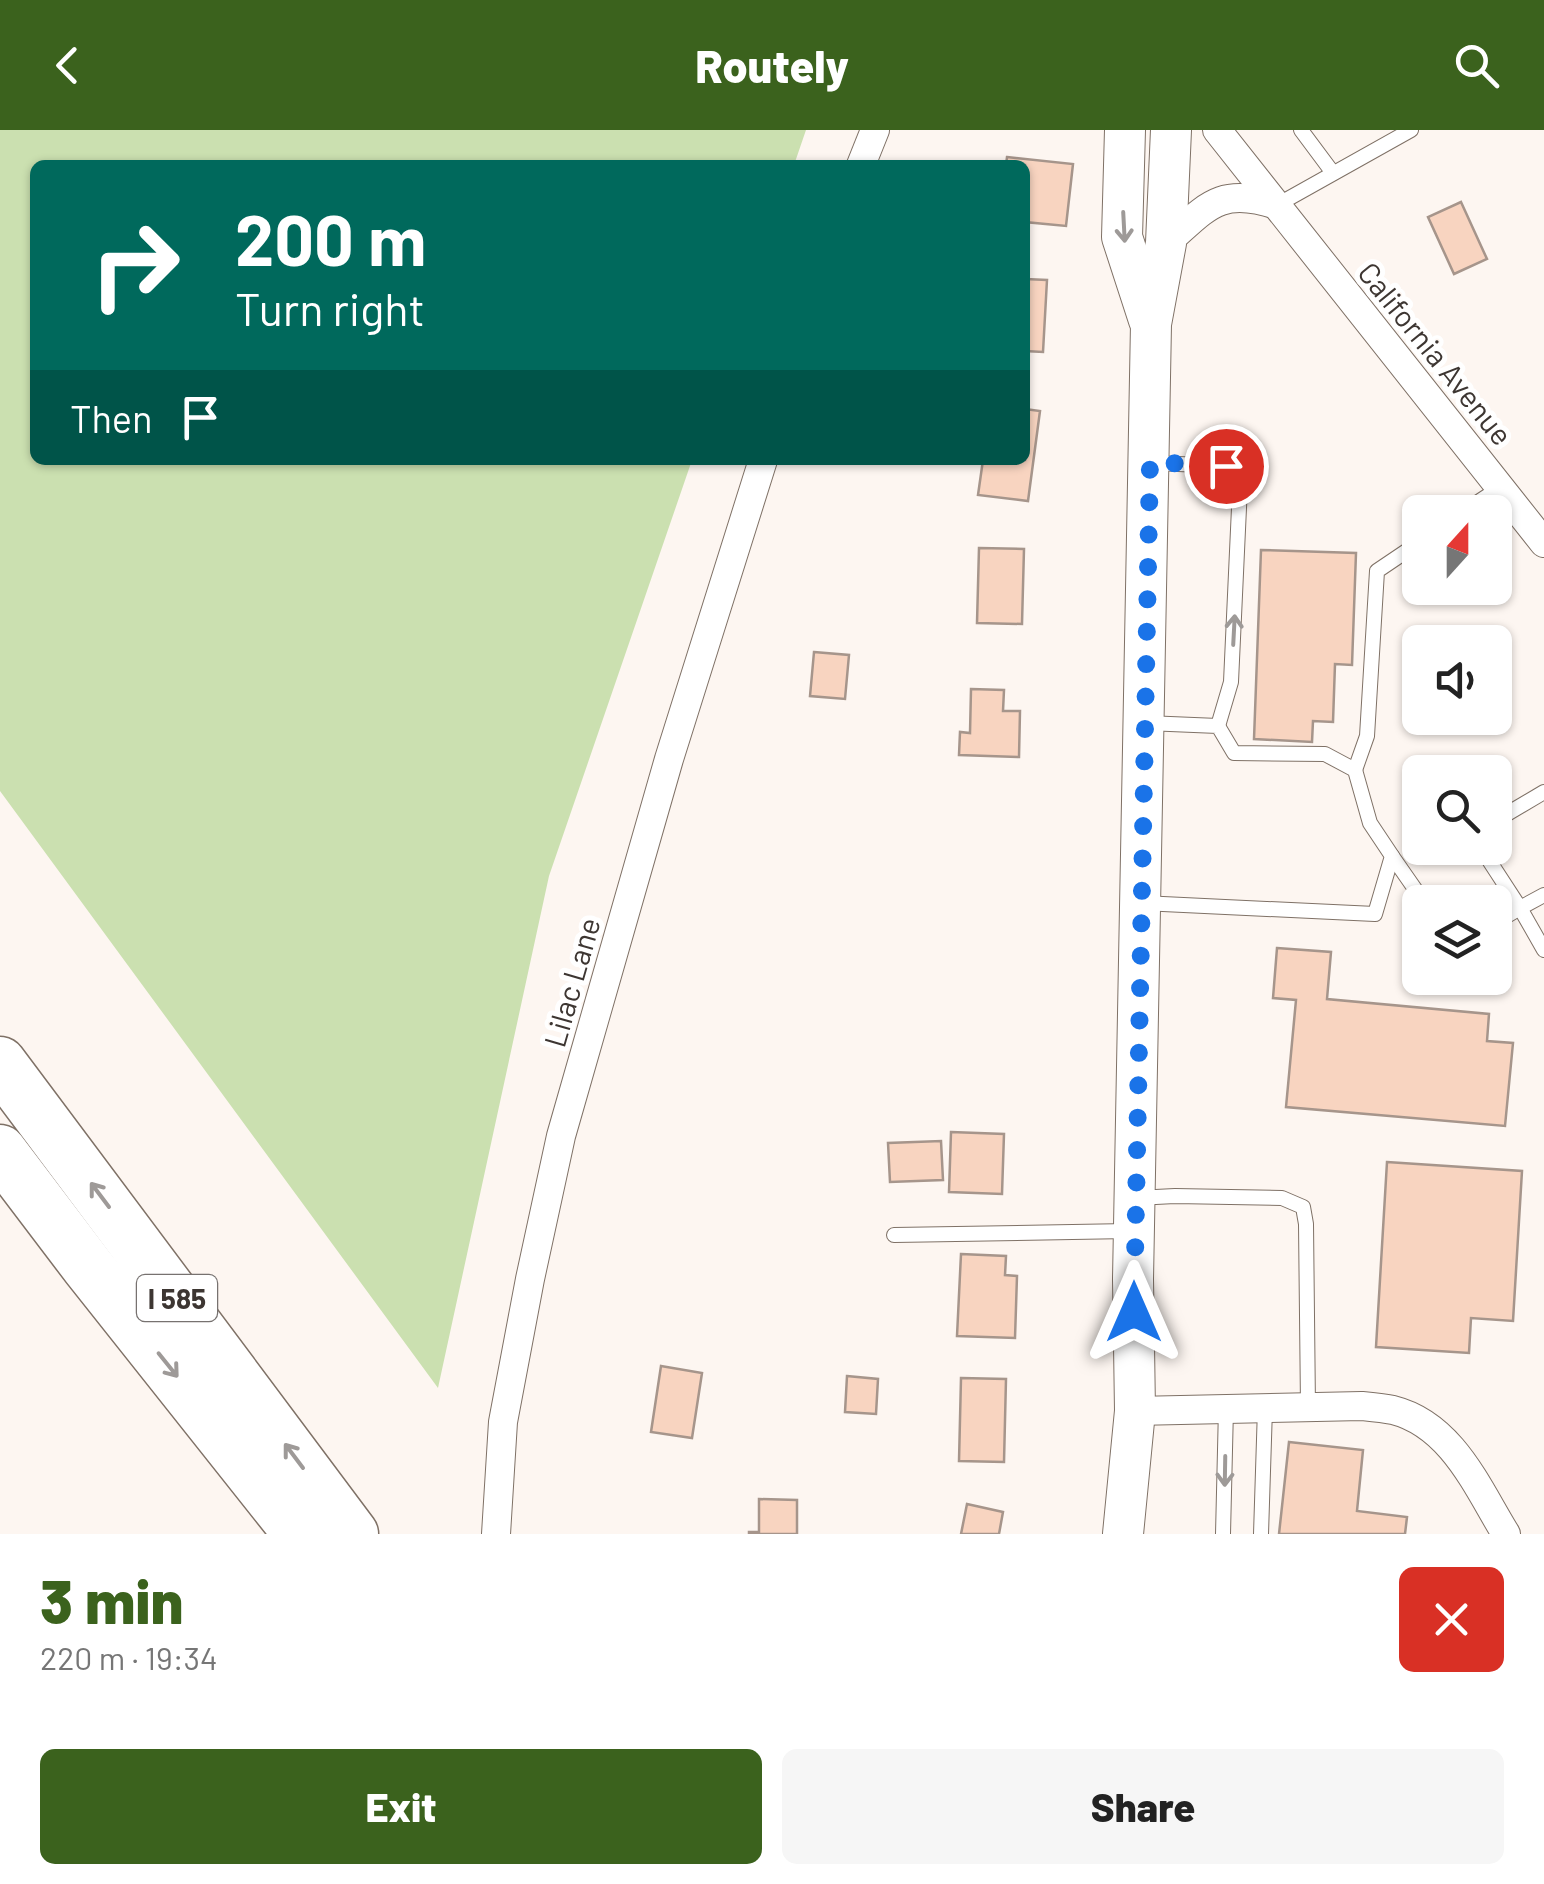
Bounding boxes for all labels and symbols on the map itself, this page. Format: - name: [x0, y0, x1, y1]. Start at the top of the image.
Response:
- one-way arrow: [1115, 211, 1134, 243]
- street label: California Avenue: [1351, 254, 1521, 452]
- pin: [1184, 424, 1269, 509]
- north arrow: [1402, 495, 1512, 605]
- one-way arrow: [1225, 615, 1244, 647]
- street label: Lilac Lane: [535, 913, 607, 1051]
- one-way arrow: [89, 1182, 110, 1209]
- position arrow: [1082, 1260, 1186, 1364]
- road number: I 585: [137, 1275, 217, 1321]
- one-way arrow: [157, 1352, 179, 1378]
- one-way arrow: [284, 1443, 305, 1470]
- one-way arrow: [1215, 1454, 1234, 1486]

